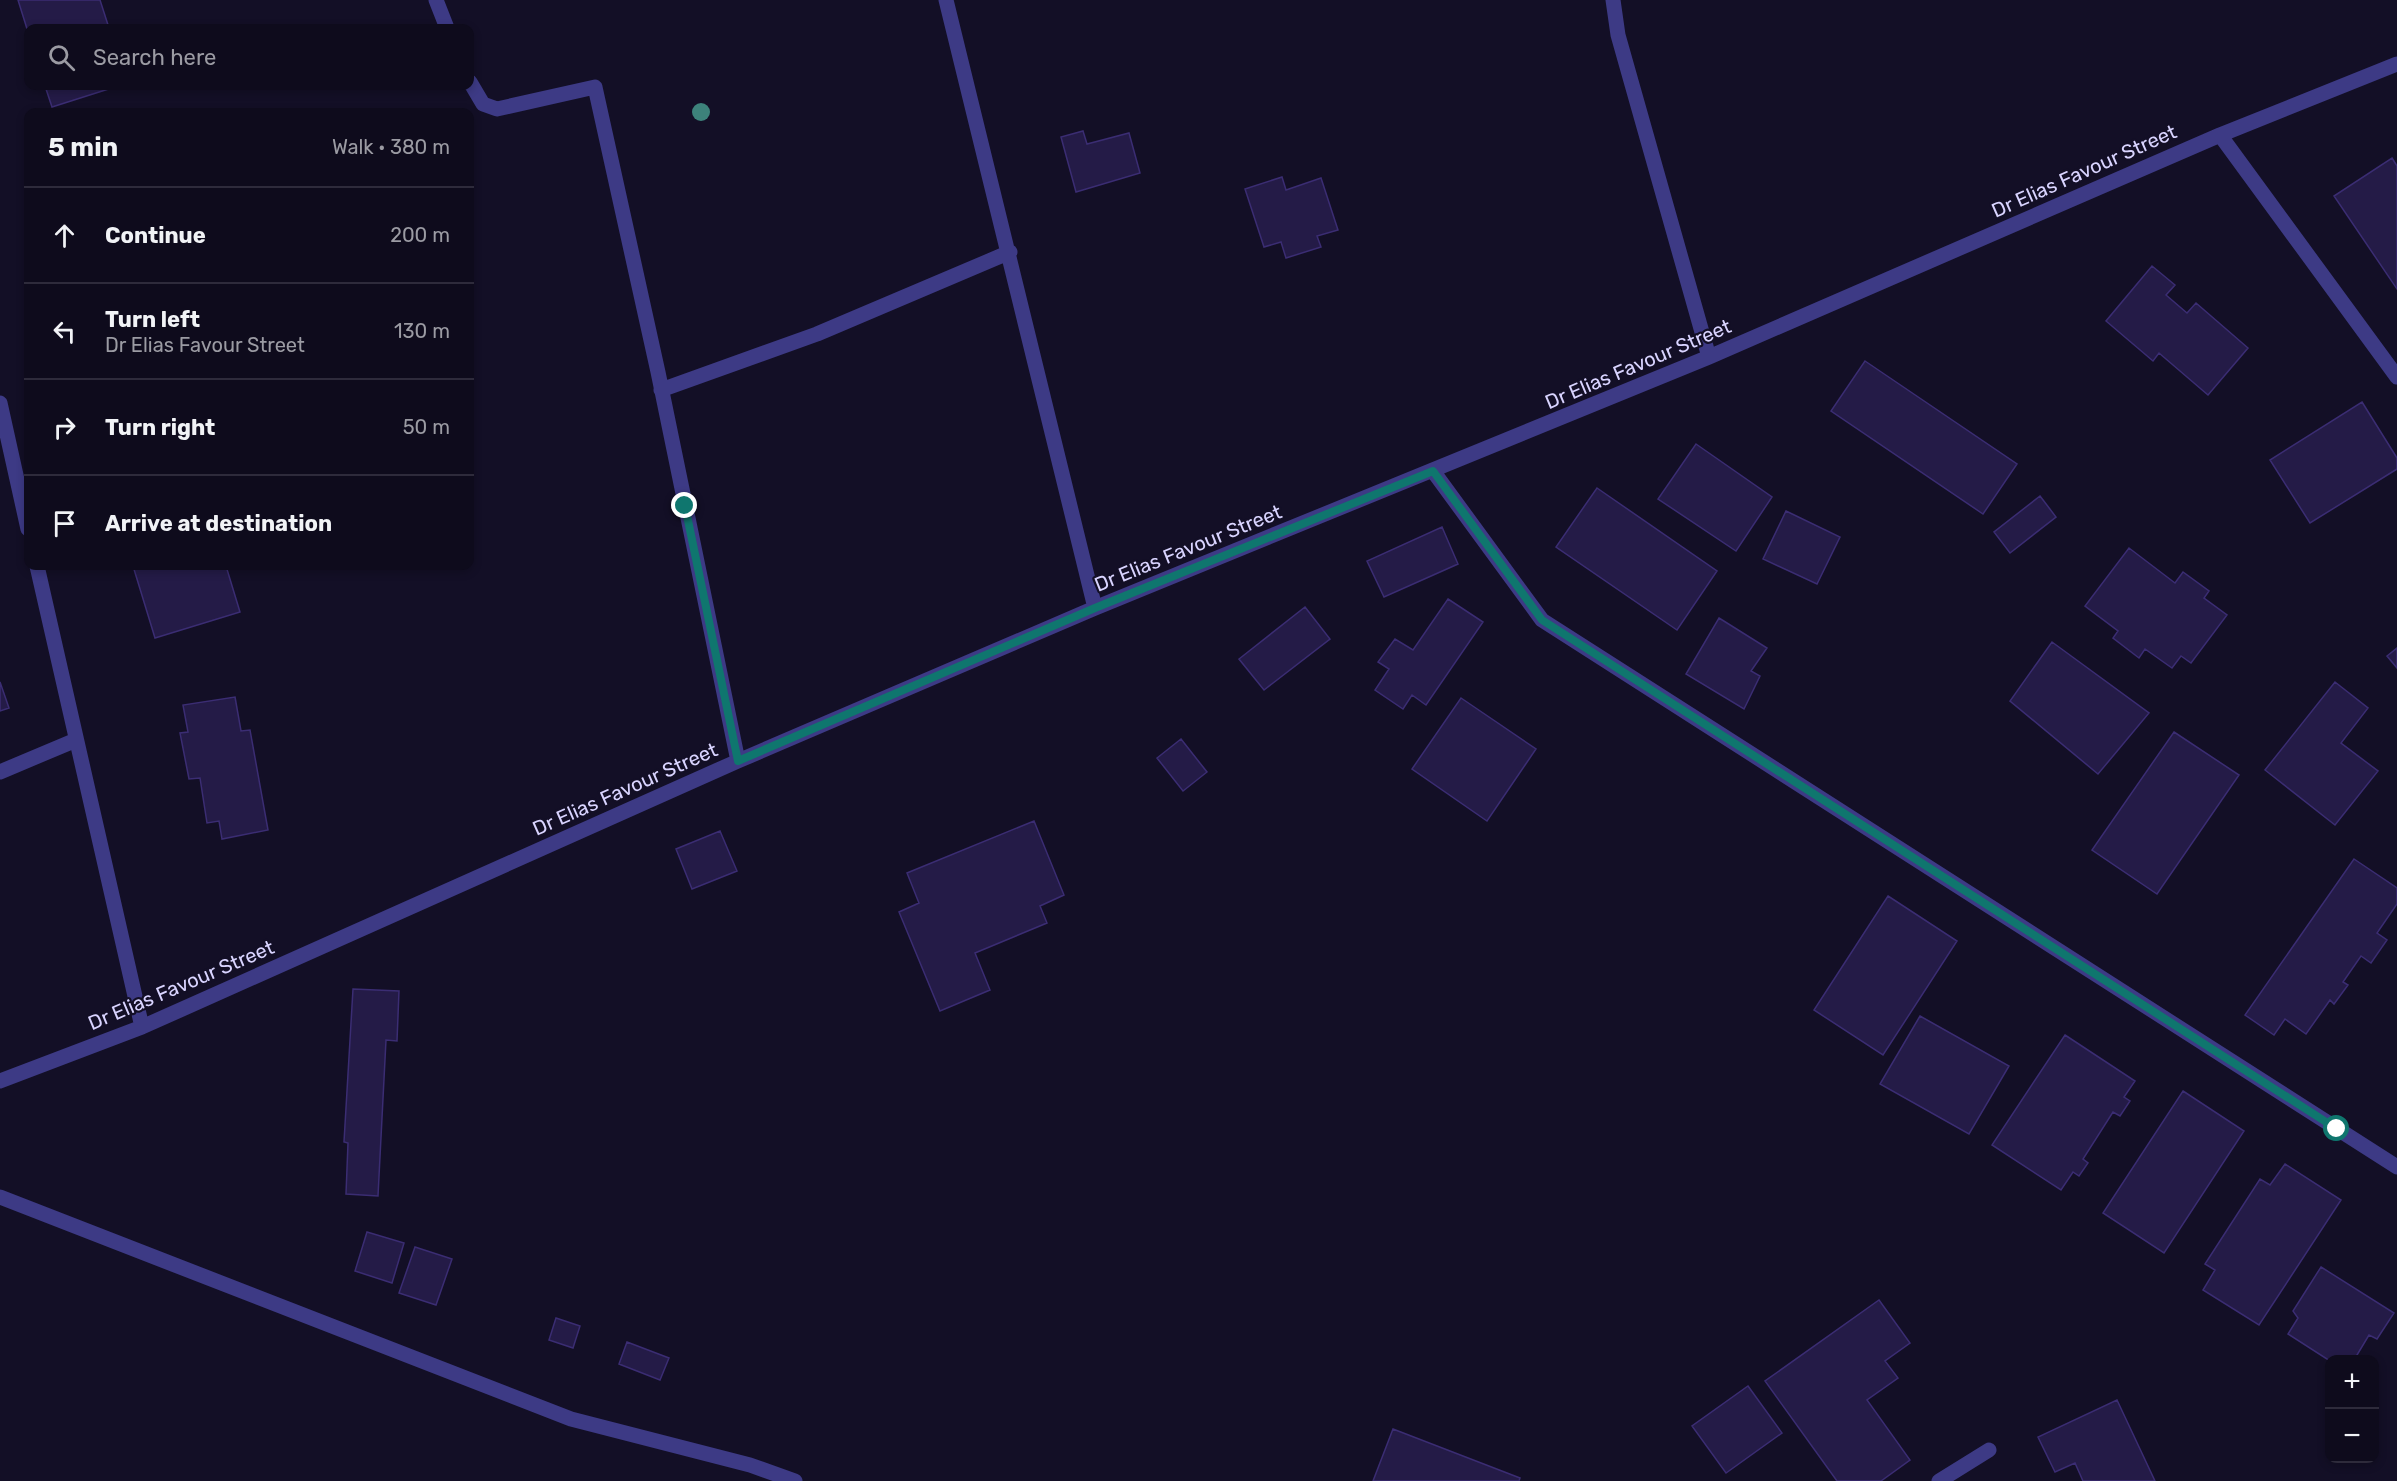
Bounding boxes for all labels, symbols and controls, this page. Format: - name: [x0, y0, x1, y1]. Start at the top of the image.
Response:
- search box: [24, 24, 474, 90]
- icon: search: [45, 41, 78, 74]
- text: Search here: [93, 44, 216, 71]
- street label: Dr Elias Favour Street: [1988, 119, 2180, 223]
- text: 5 min: [48, 132, 118, 163]
- text: Walk · 380 m: [332, 135, 450, 159]
- icon: ahead: [48, 219, 81, 252]
- text: Continue: [105, 222, 206, 249]
- text: 200 m: [390, 223, 450, 247]
- text: Turn left: [105, 306, 200, 333]
- street label: Dr Elias Favour Street: [1541, 314, 1735, 414]
- icon: left: [48, 315, 81, 348]
- text: 130 m: [394, 319, 450, 343]
- text: Dr Elias Favour Street: [105, 333, 305, 357]
- icon: right: [48, 411, 81, 444]
- text: Turn right: [105, 414, 215, 441]
- text: 50 m: [403, 415, 450, 439]
- route end: [671, 492, 697, 518]
- street label: Dr Elias Favour Street: [1091, 499, 1285, 597]
- icon: arrive: [48, 507, 81, 540]
- text: Arrive at destination: [105, 510, 332, 537]
- street label: Dr Elias Favour Street: [529, 737, 721, 841]
- street label: Dr Elias Favour Street: [84, 935, 278, 1035]
- route start: [2323, 1115, 2349, 1141]
- map controls: [2325, 1355, 2379, 1463]
- button: +: [2325, 1355, 2379, 1409]
- button: −: [2325, 1409, 2379, 1463]

